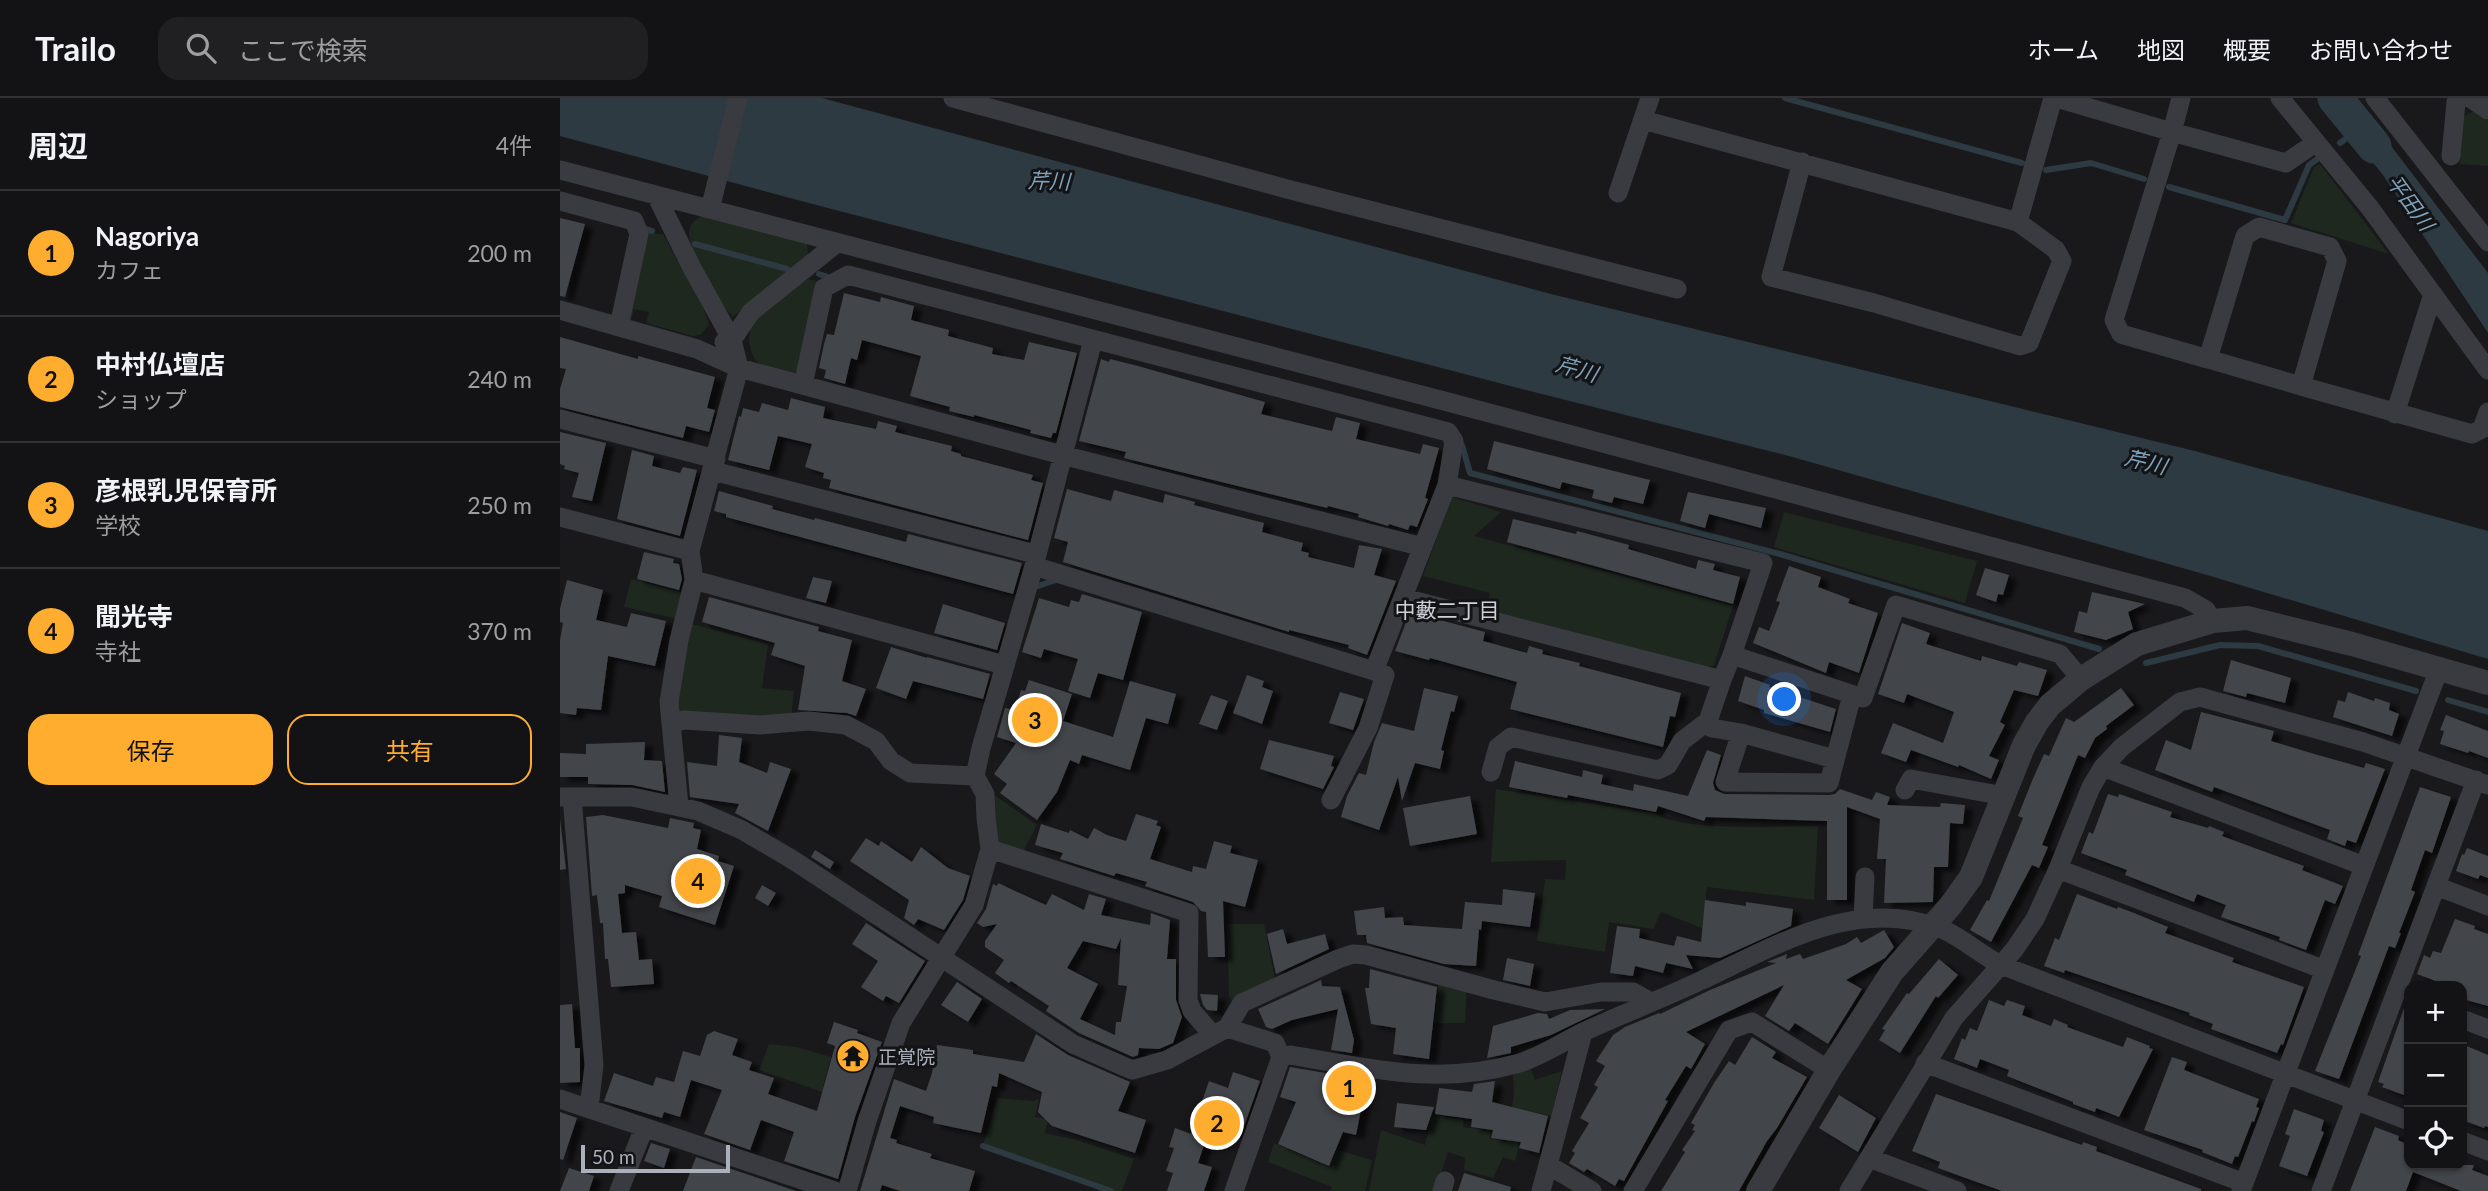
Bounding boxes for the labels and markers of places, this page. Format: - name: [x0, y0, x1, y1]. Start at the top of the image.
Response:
- pin: 3: [1012, 694, 1058, 746]
- pin: 4: [675, 855, 721, 907]
- temple icon: 正覚院: [834, 1037, 872, 1075]
- place label: 正覚院: [878, 1045, 935, 1068]
- pin: 1: [1326, 1062, 1372, 1114]
- pin: 2: [1194, 1097, 1240, 1149]

